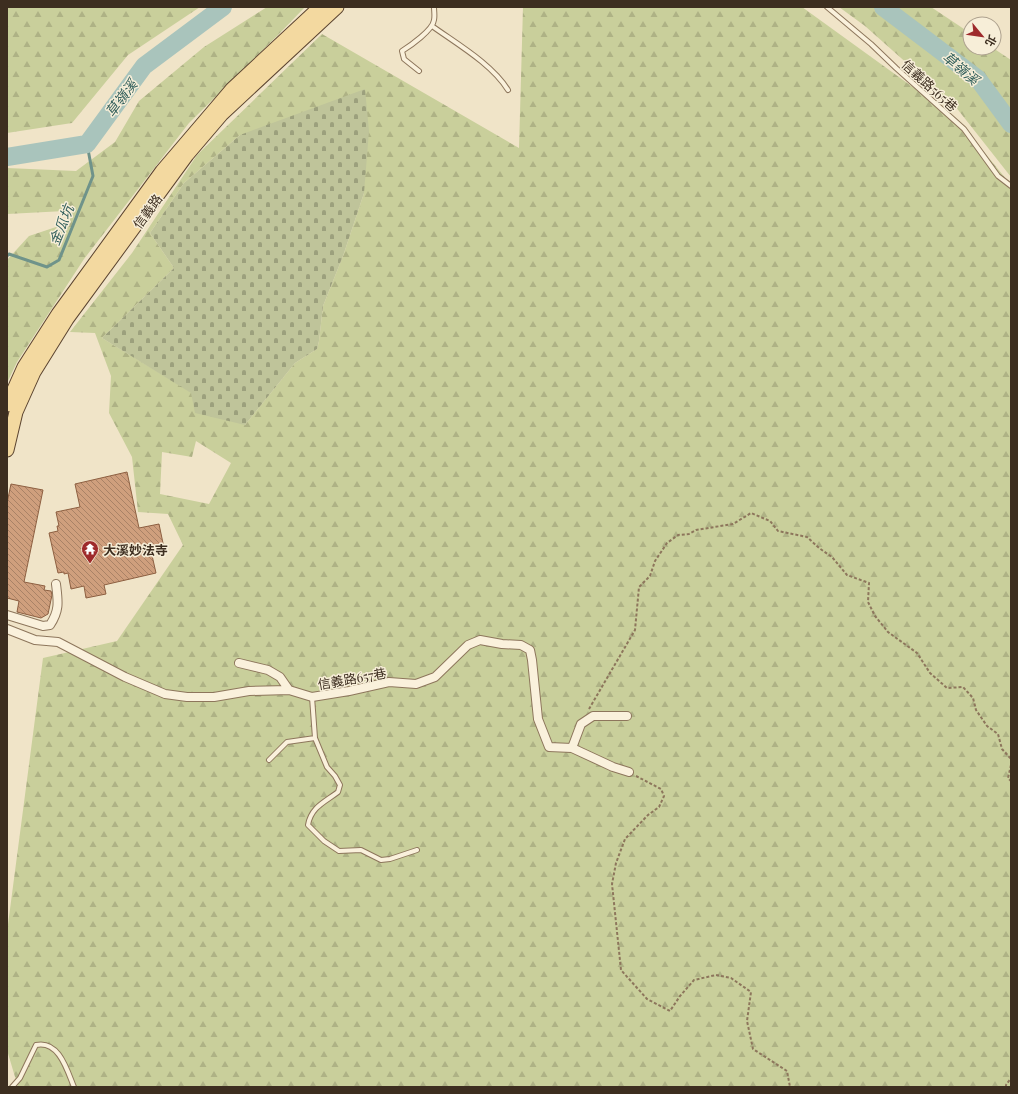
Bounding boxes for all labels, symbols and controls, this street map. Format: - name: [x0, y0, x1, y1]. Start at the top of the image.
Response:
- north arrow: [962, 16, 1002, 56]
- text: 北: [982, 33, 1000, 50]
- water label: 草嶺溪: [939, 47, 985, 90]
- street label: 信義路565巷: [898, 55, 962, 115]
- water label: 草嶺溪: [101, 74, 142, 120]
- street label: 信義路: [129, 190, 165, 232]
- water label: 金瓜坑: [44, 200, 78, 248]
- temple icon: 大溪妙法寺: [80, 539, 100, 564]
- place label: 大溪妙法寺: [103, 541, 168, 558]
- street label: 信義路657巷: [316, 664, 388, 692]

